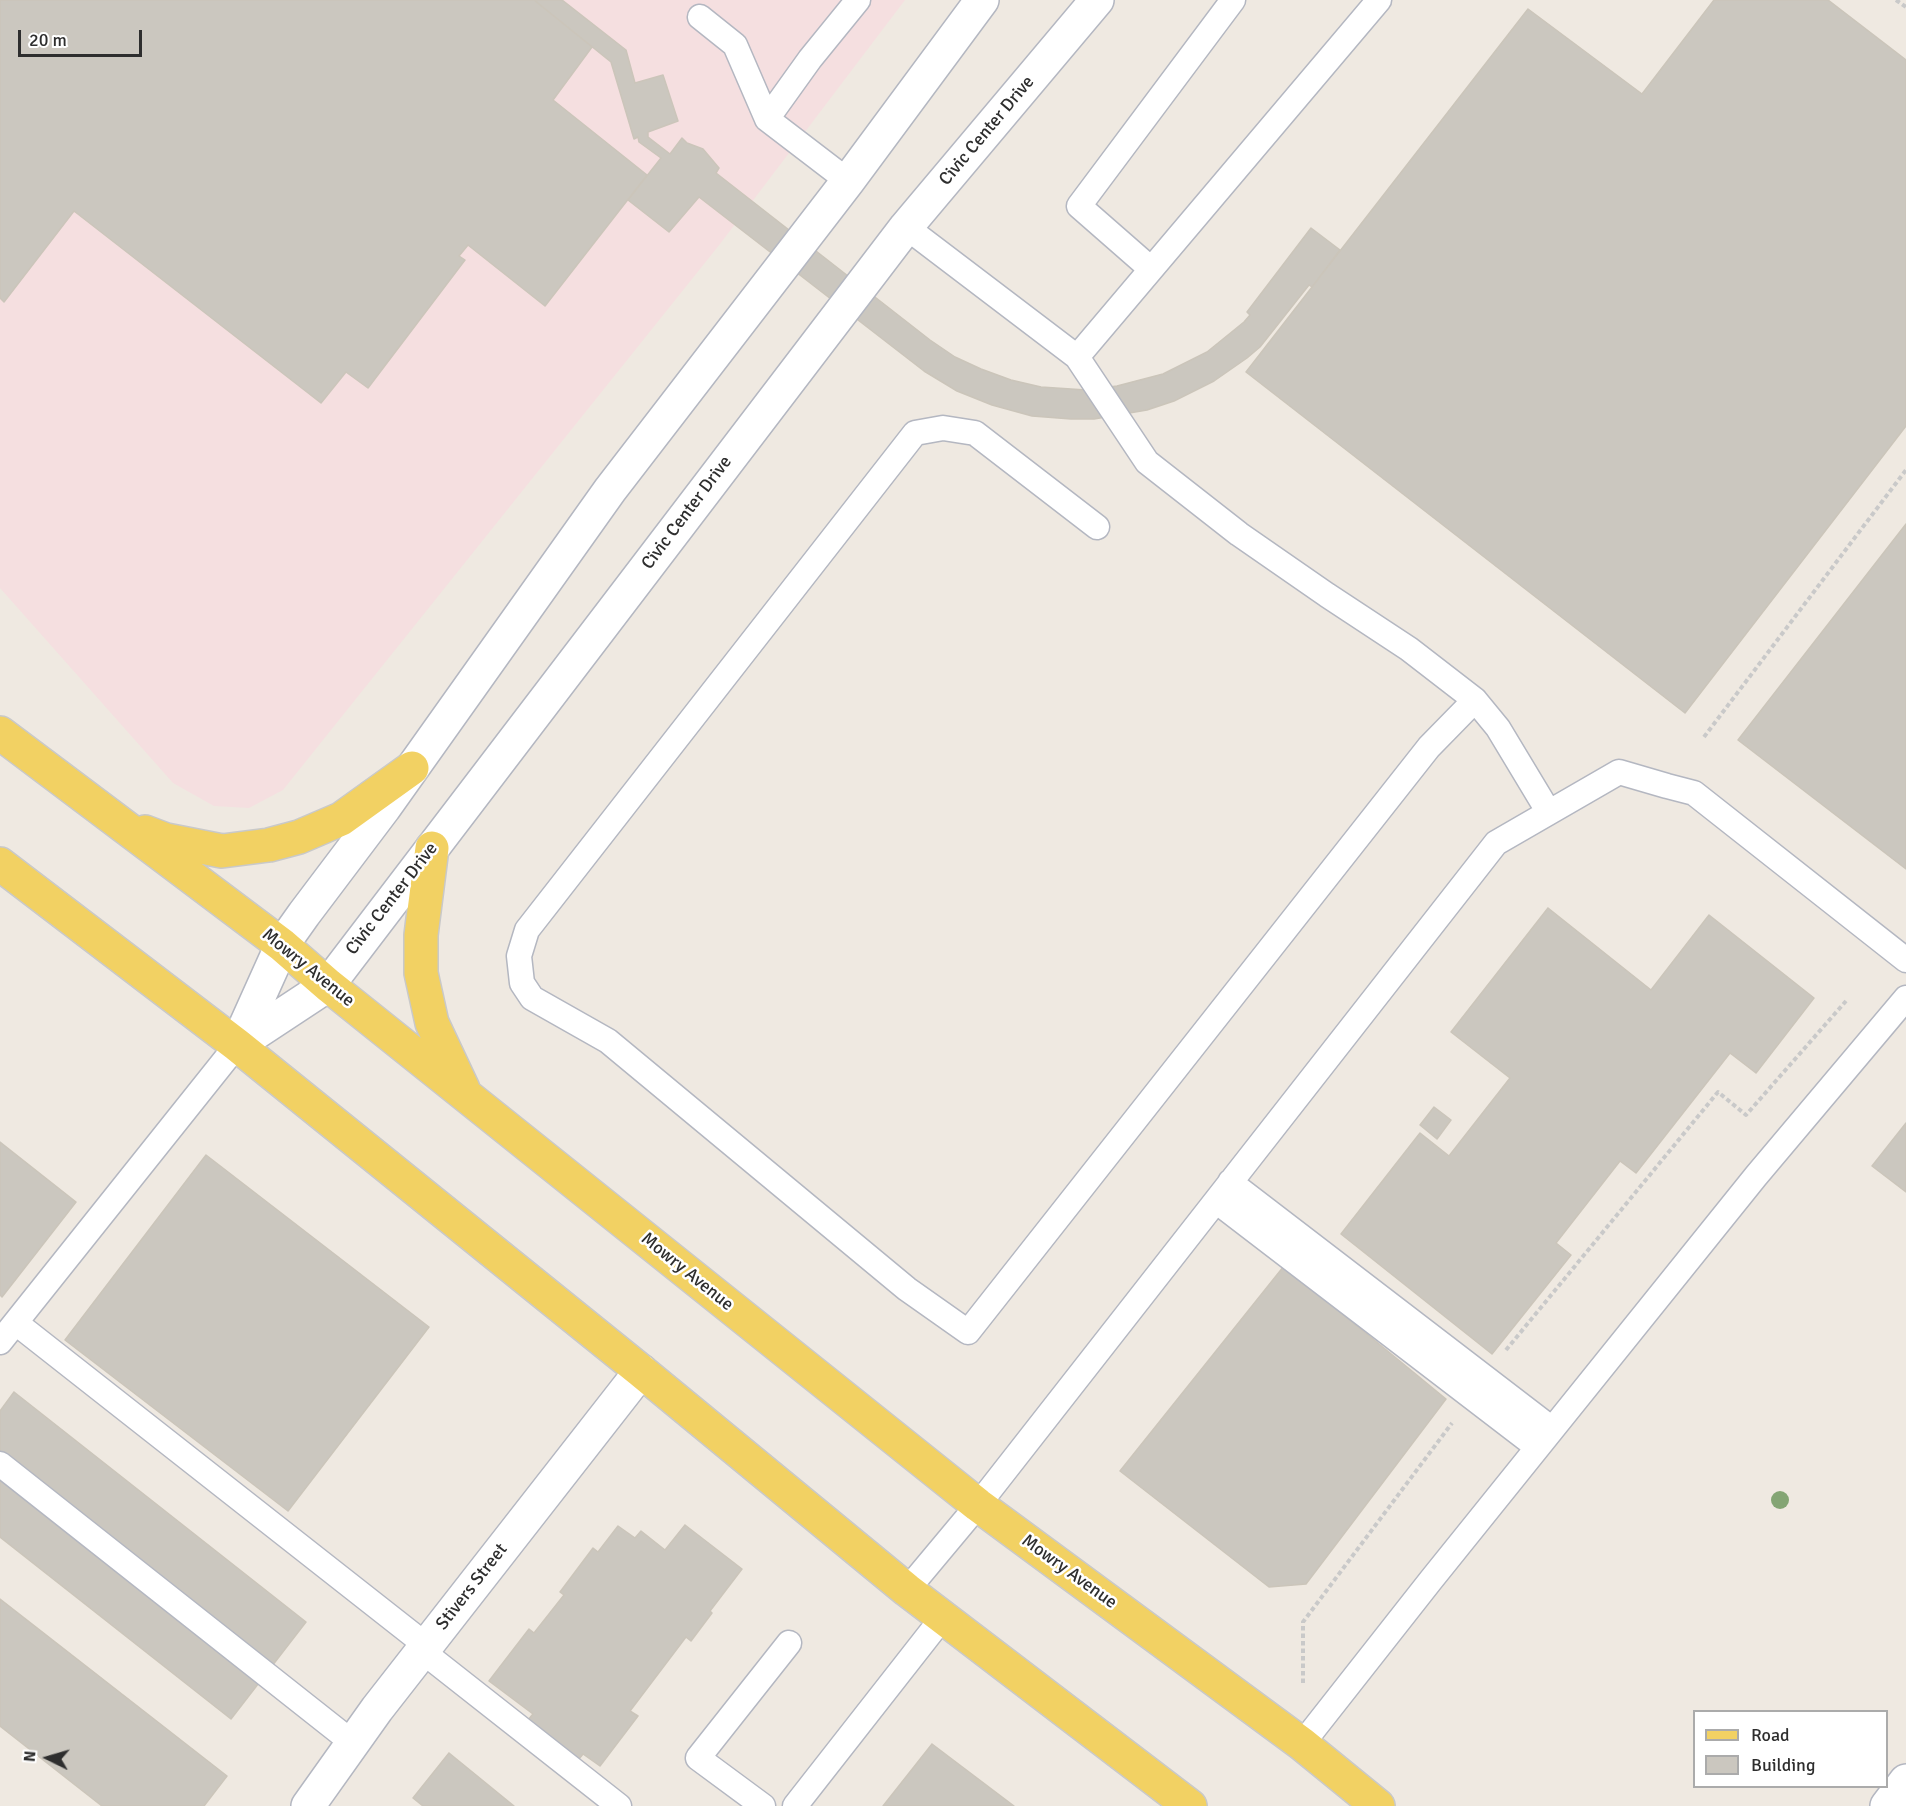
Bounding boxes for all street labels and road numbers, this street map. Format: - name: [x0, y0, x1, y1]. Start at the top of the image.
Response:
- street label: Civic Center Drive: [935, 72, 1039, 190]
- street label: Civic Center Drive: [637, 452, 737, 574]
- street label: Civic Center Drive: [342, 839, 442, 959]
- street label: Mowry Avenue: [257, 924, 359, 1012]
- street label: Mowry Avenue: [636, 1228, 738, 1316]
- street label: Mowry Avenue: [1017, 1530, 1121, 1614]
- street label: Stivers Street: [432, 1540, 512, 1634]

